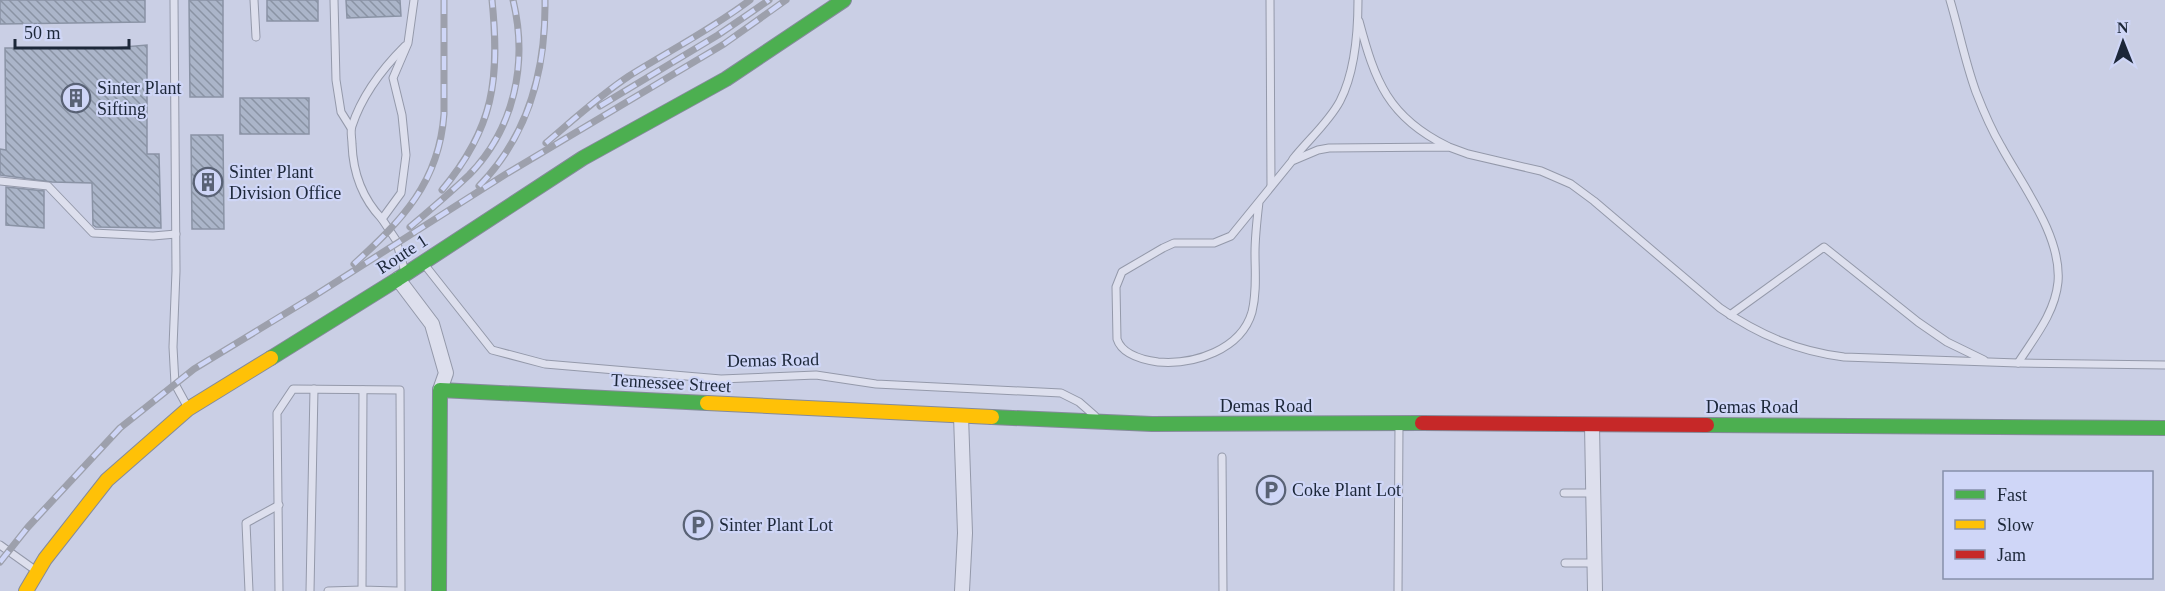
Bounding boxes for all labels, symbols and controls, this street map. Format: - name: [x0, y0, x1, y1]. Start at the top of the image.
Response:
- scale bar: [15, 12, 129, 50]
- north arrow: [2093, 12, 2153, 72]
- text: N: [2117, 19, 2129, 36]
- text: 50 m: [24, 23, 61, 43]
- place label: Sinter Plant Sifting: [97, 78, 182, 119]
- building icon: Sinter Plant Sifting: [60, 82, 92, 114]
- place label: Sinter Plant Division Office: [229, 162, 341, 203]
- building icon: Sinter Plant Division Office: [192, 166, 224, 198]
- street label: Route 1: [373, 230, 431, 278]
- street label: Demas Road: [727, 349, 819, 371]
- street label: Tennessee Street: [610, 370, 732, 396]
- street label: Demas Road: [1220, 396, 1312, 416]
- street label: Demas Road: [1706, 397, 1798, 417]
- legend: [1943, 471, 2153, 579]
- parking icon: Coke Plant Lot: [1255, 474, 1287, 506]
- place label: Coke Plant Lot: [1292, 480, 1401, 500]
- text: Fast: [1997, 485, 2027, 505]
- parking icon: Sinter Plant Lot: [682, 509, 714, 541]
- place label: Sinter Plant Lot: [719, 515, 833, 535]
- text: Slow: [1997, 515, 2034, 535]
- text: Jam: [1997, 545, 2026, 565]

